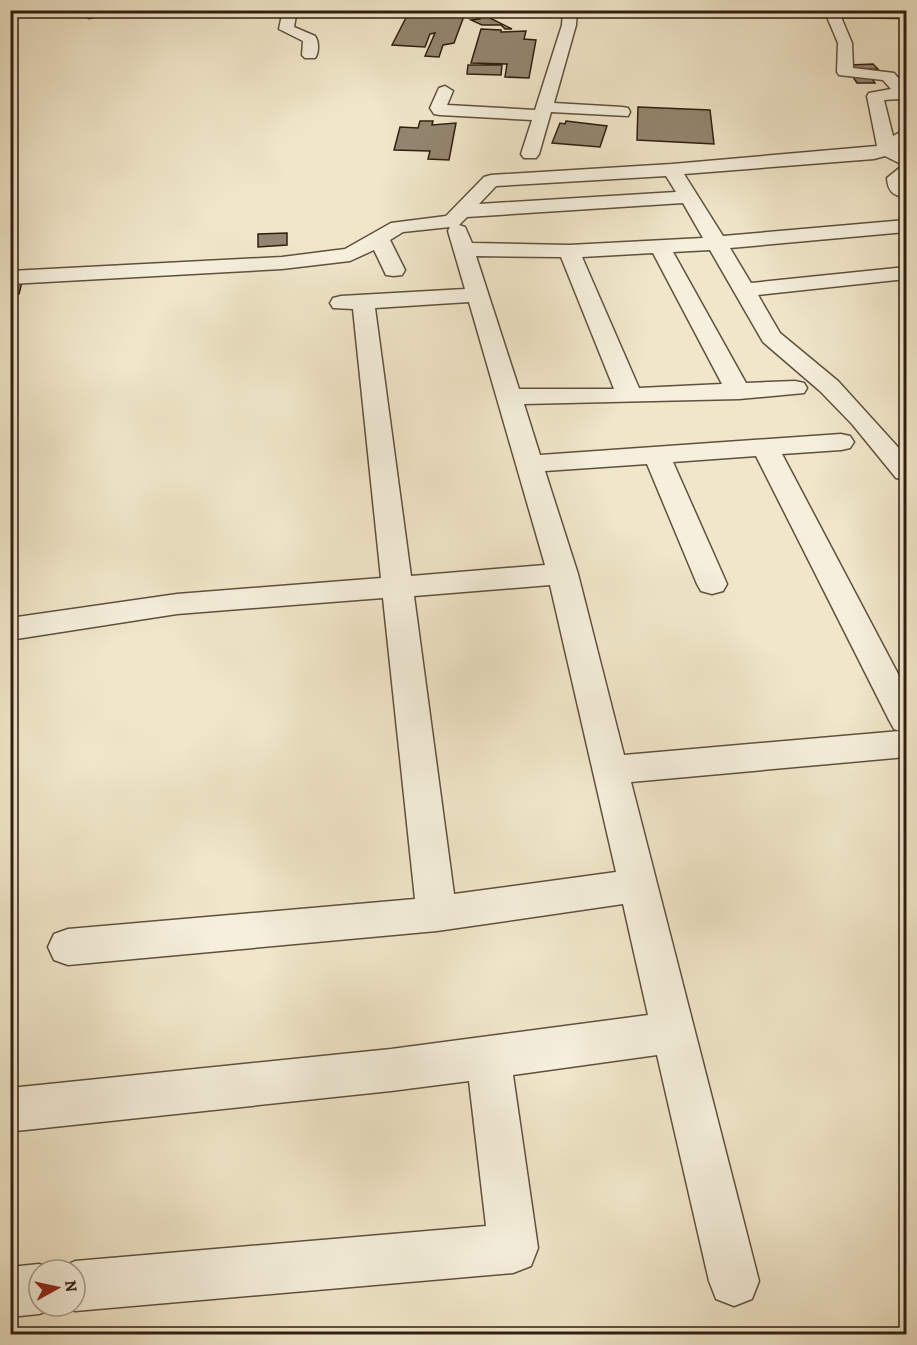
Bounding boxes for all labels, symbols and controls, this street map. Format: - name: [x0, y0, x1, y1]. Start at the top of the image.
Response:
- north arrow: [27, 1258, 87, 1318]
- text: N: [59, 1279, 83, 1294]

